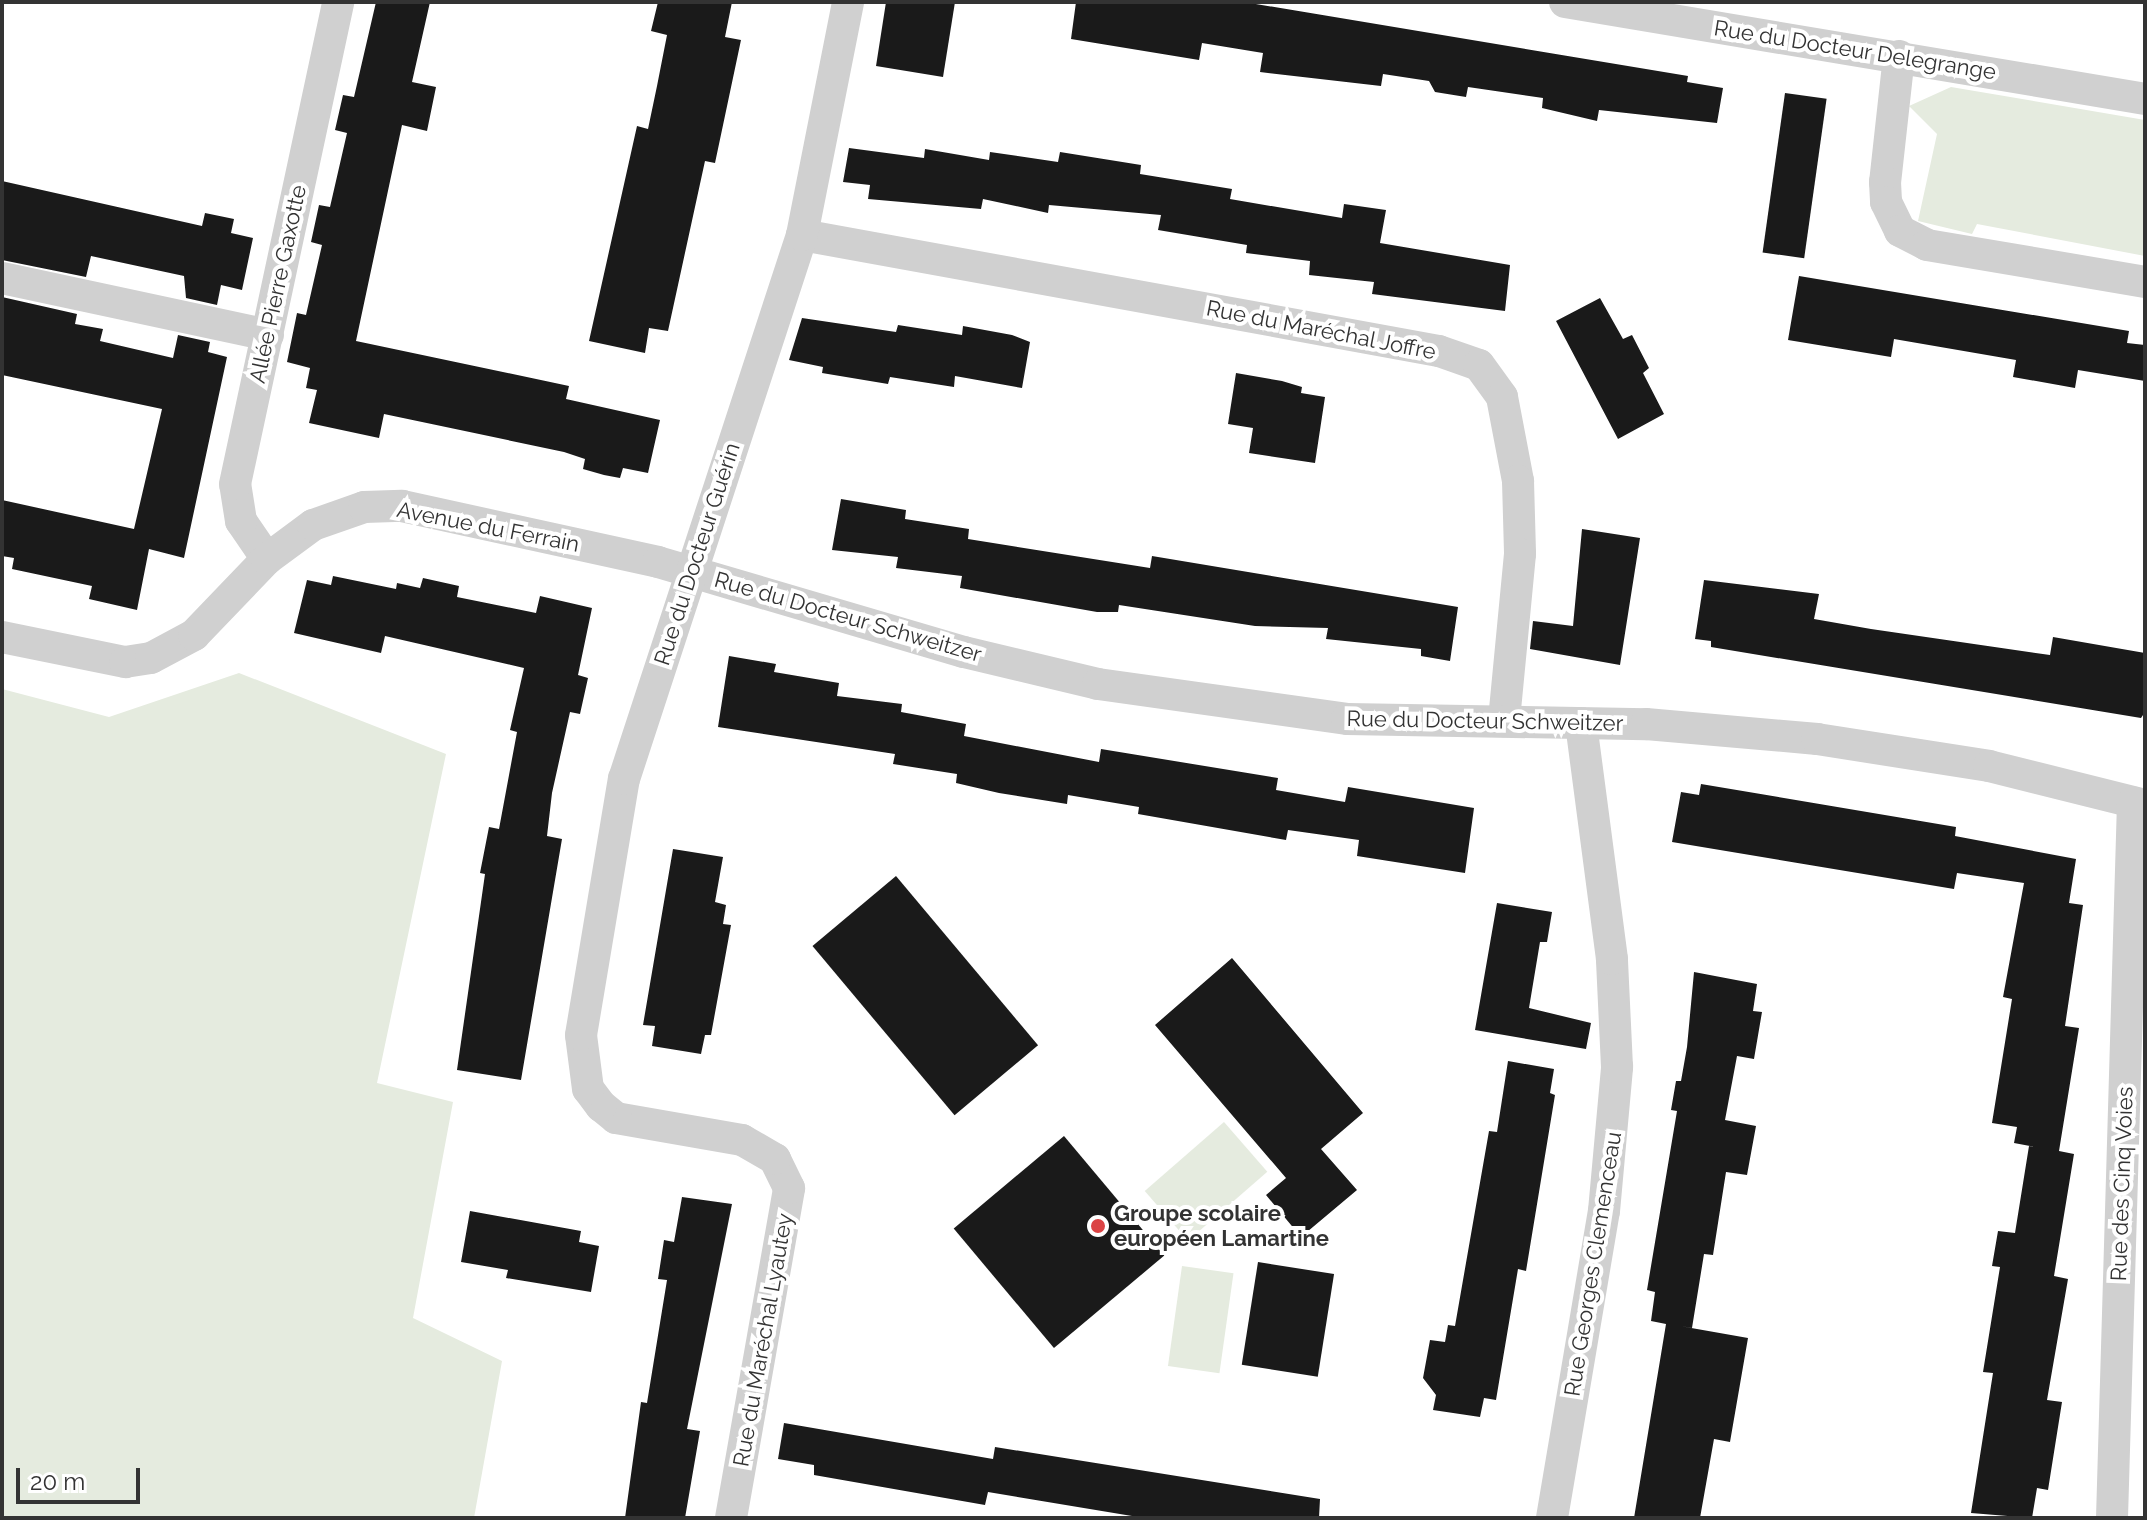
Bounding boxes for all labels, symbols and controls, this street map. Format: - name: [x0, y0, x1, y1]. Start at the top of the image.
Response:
- street label: Rue du Docteur Delegrange: [1712, 15, 1998, 85]
- street label: Allée Pierre Gaxotte: [244, 182, 312, 386]
- street label: Rue du Maréchal Joffre: [1203, 295, 1439, 365]
- street label: Rue du Docteur Guérin: [649, 439, 745, 669]
- street label: Avenue du Ferrain: [395, 496, 581, 558]
- street label: Rue du Docteur Schweitzer: [711, 566, 985, 668]
- street label: Rue du Docteur Schweitzer: [1346, 705, 1624, 737]
- street label: Rue des Cinq Voies: [2105, 1086, 2139, 1282]
- street label: Rue Georges Clemenceau: [1559, 1130, 1627, 1398]
- place label: Groupe scolaire européen Lamartine: [1114, 1200, 1329, 1252]
- street label: Rue du Maréchal Lyautey: [728, 1211, 798, 1469]
- marker: Groupe scolaire européen Lamartine: [1089, 1217, 1107, 1235]
- scale bar: [20, 1452, 144, 1502]
- text: 20 m: [30, 1467, 85, 1496]

